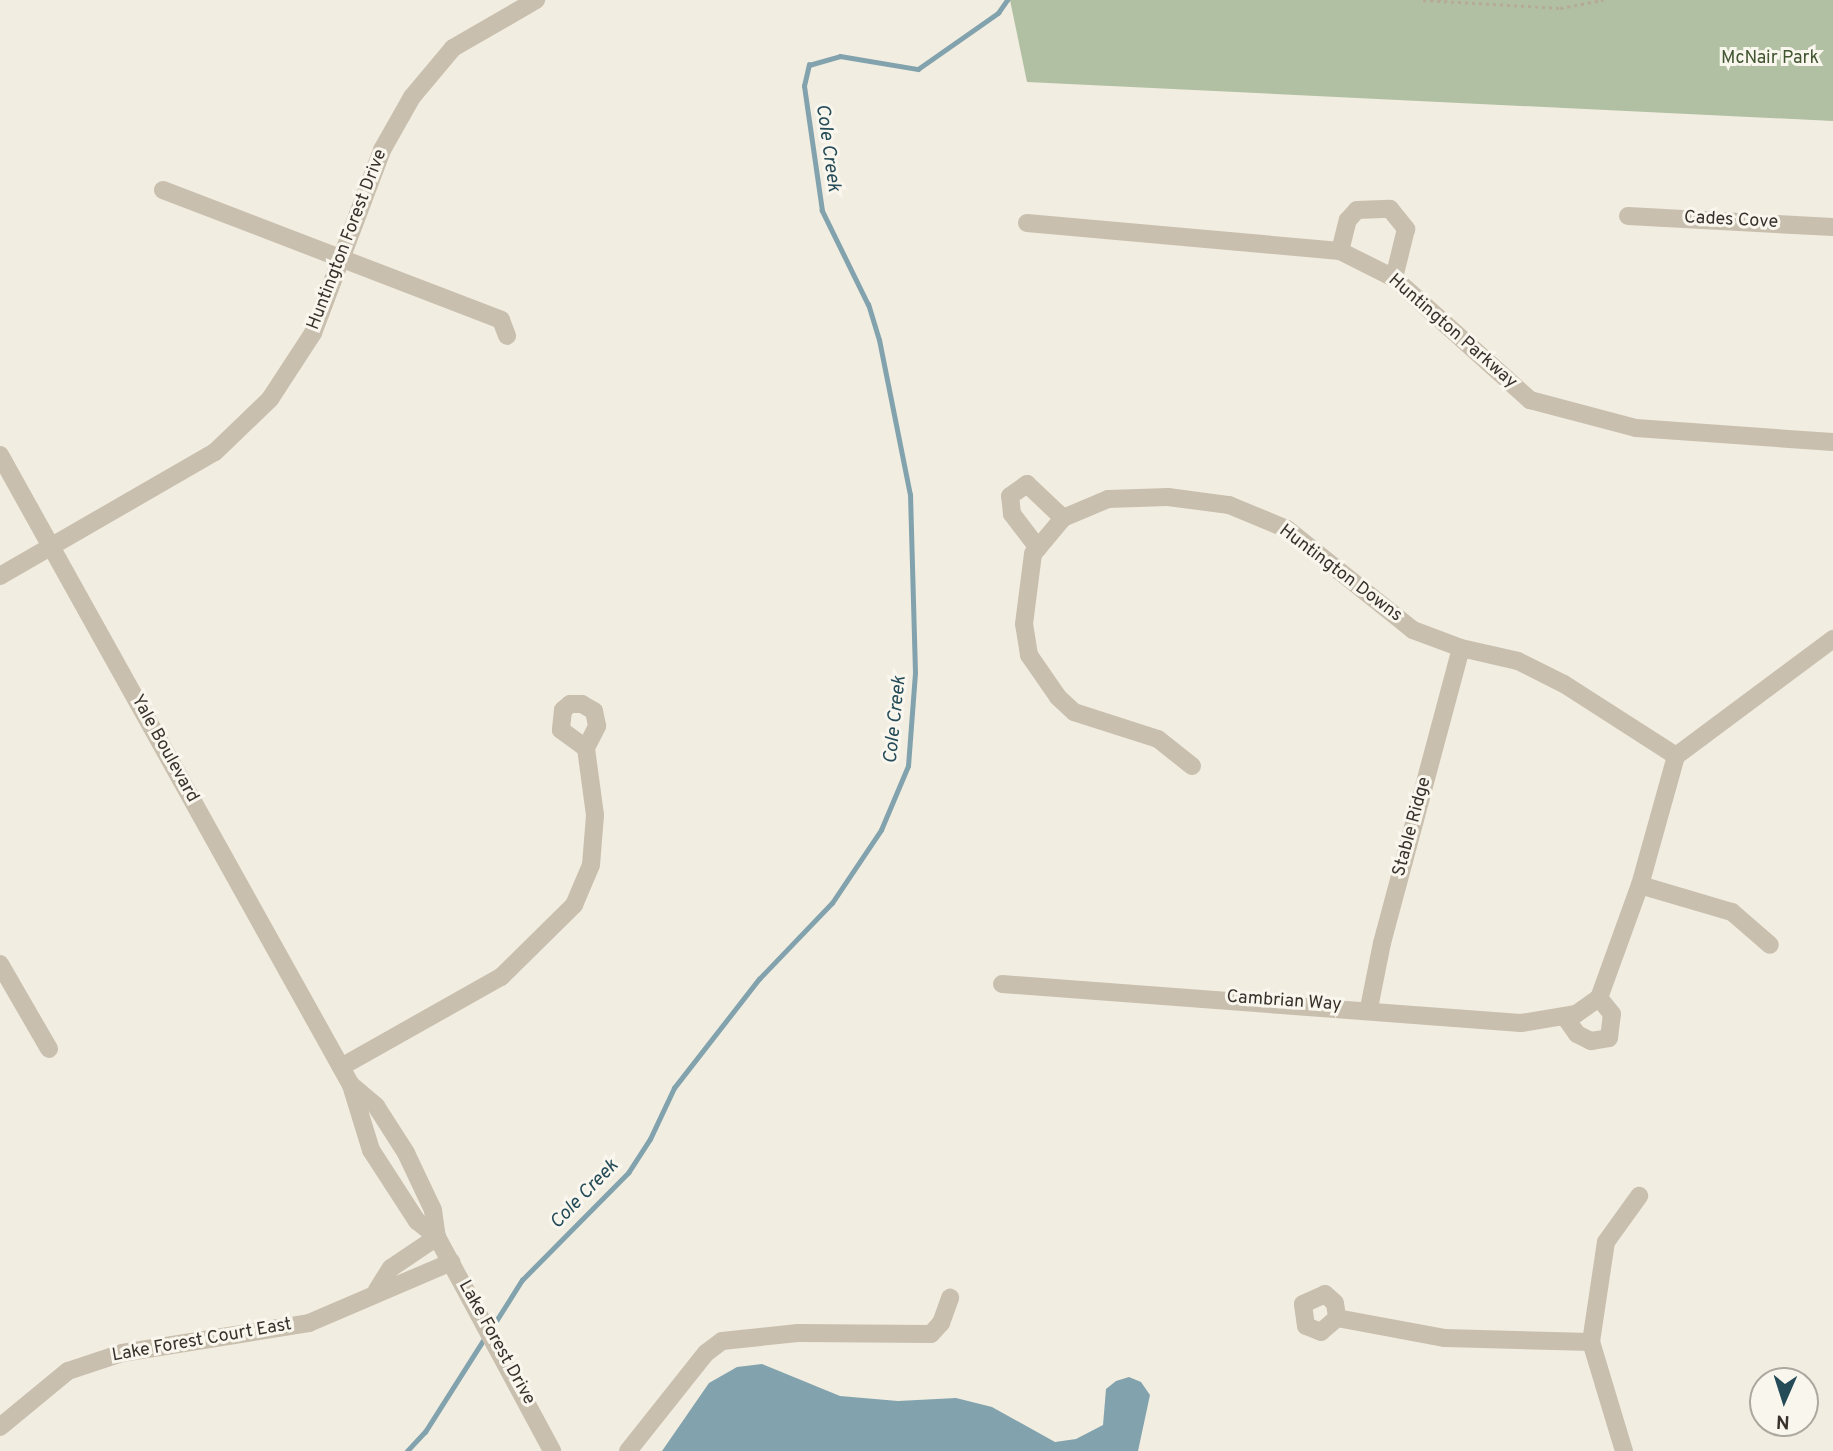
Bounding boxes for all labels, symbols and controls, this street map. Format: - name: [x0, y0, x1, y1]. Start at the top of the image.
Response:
- park label: McNair Park: [1721, 48, 1819, 70]
- water label: Cole Creek: [810, 103, 844, 193]
- street label: Huntington Forest Drive: [304, 147, 392, 333]
- street label: Cades Cove: [1683, 208, 1779, 234]
- street label: Huntington Parkway: [1383, 270, 1521, 394]
- street label: Huntington Downs: [1274, 521, 1406, 627]
- water label: Cole Creek: [880, 675, 912, 765]
- street label: Yale Boulevard: [126, 691, 202, 807]
- street label: Stable Ridge: [1389, 775, 1437, 879]
- street label: Cambrian Way: [1225, 987, 1343, 1017]
- water label: Cole Creek: [546, 1155, 624, 1235]
- street label: Lake Forest Drive: [453, 1277, 539, 1409]
- street label: Lake Forest Court East: [110, 1315, 294, 1367]
- north arrow: [1749, 1367, 1819, 1437]
- text: N: [1776, 1409, 1790, 1433]

